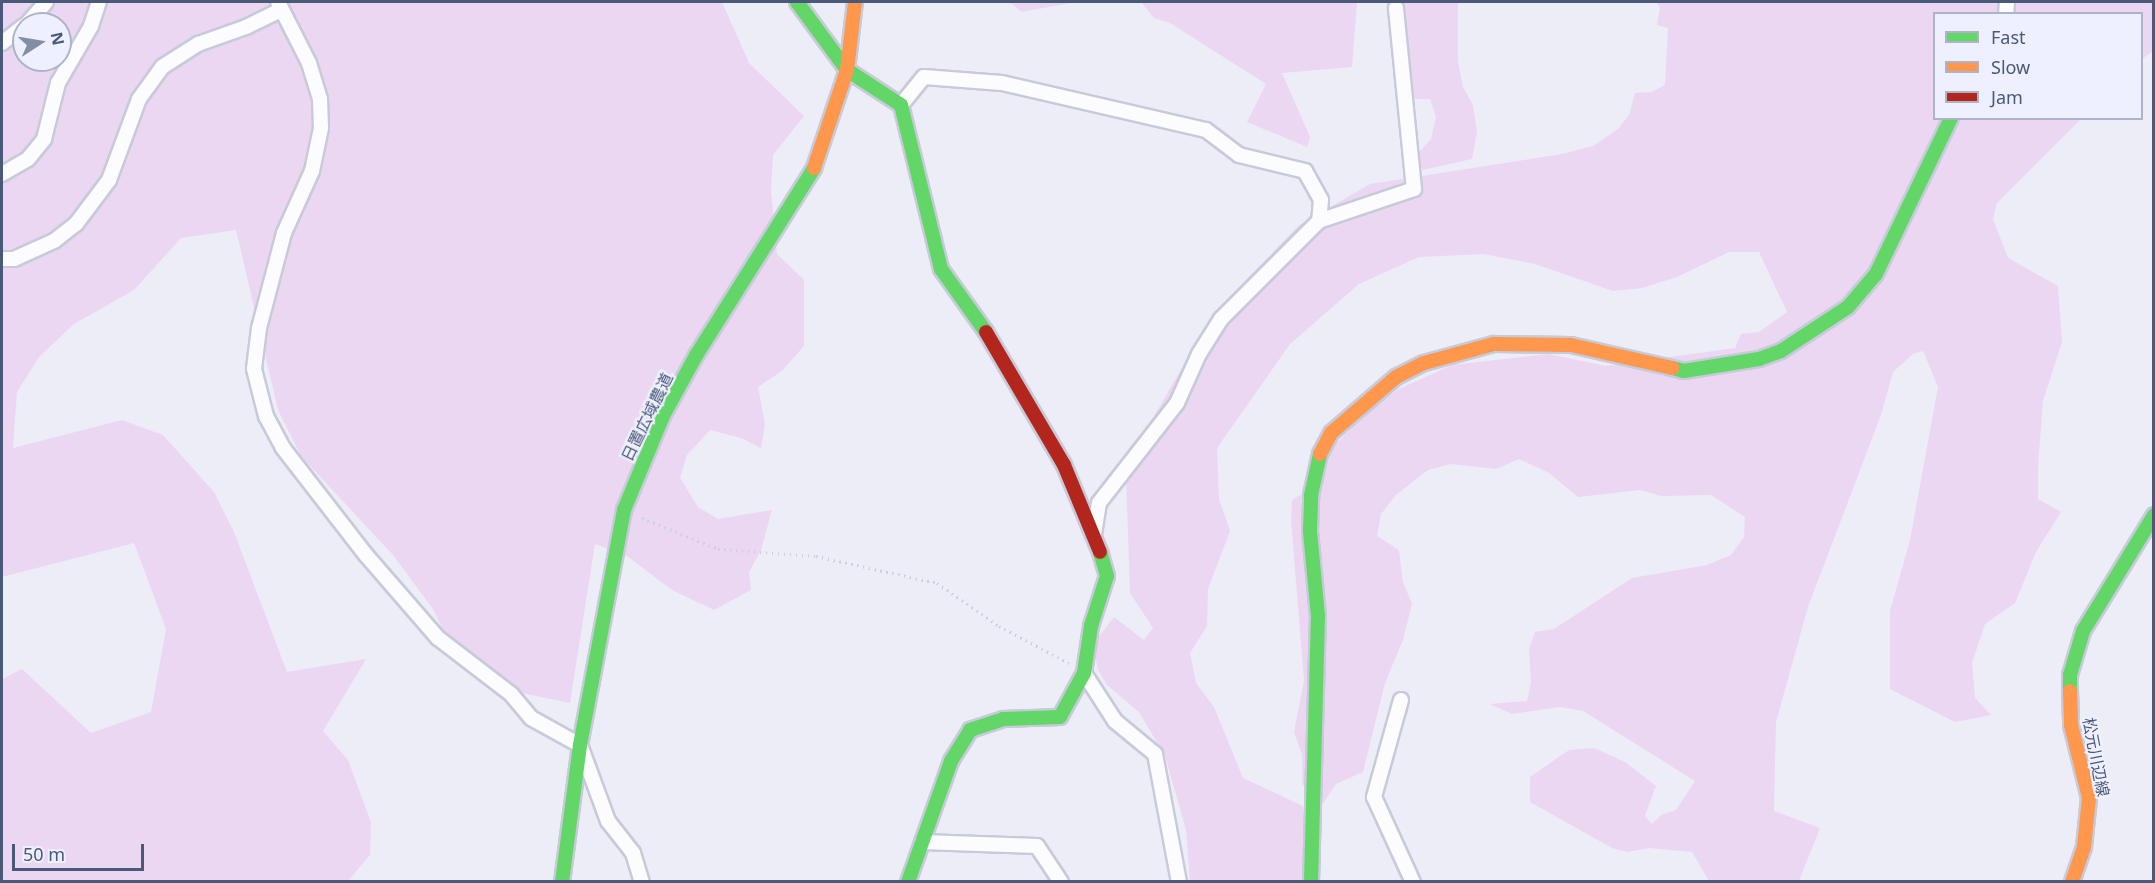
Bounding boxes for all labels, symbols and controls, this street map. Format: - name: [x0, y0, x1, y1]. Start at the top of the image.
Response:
- north arrow: [12, 12, 72, 72]
- legend: [1933, 12, 2143, 120]
- text: Fast: [1991, 25, 2026, 49]
- text: N: [46, 30, 70, 47]
- text: Slow: [1991, 55, 2030, 79]
- text: Jam: [1991, 85, 2023, 109]
- street label: 日置広域農道: [617, 370, 677, 464]
- street label: 松元川辺線: [2079, 716, 2113, 798]
- scale bar: [15, 832, 147, 870]
- text: 50 m: [23, 842, 65, 866]

